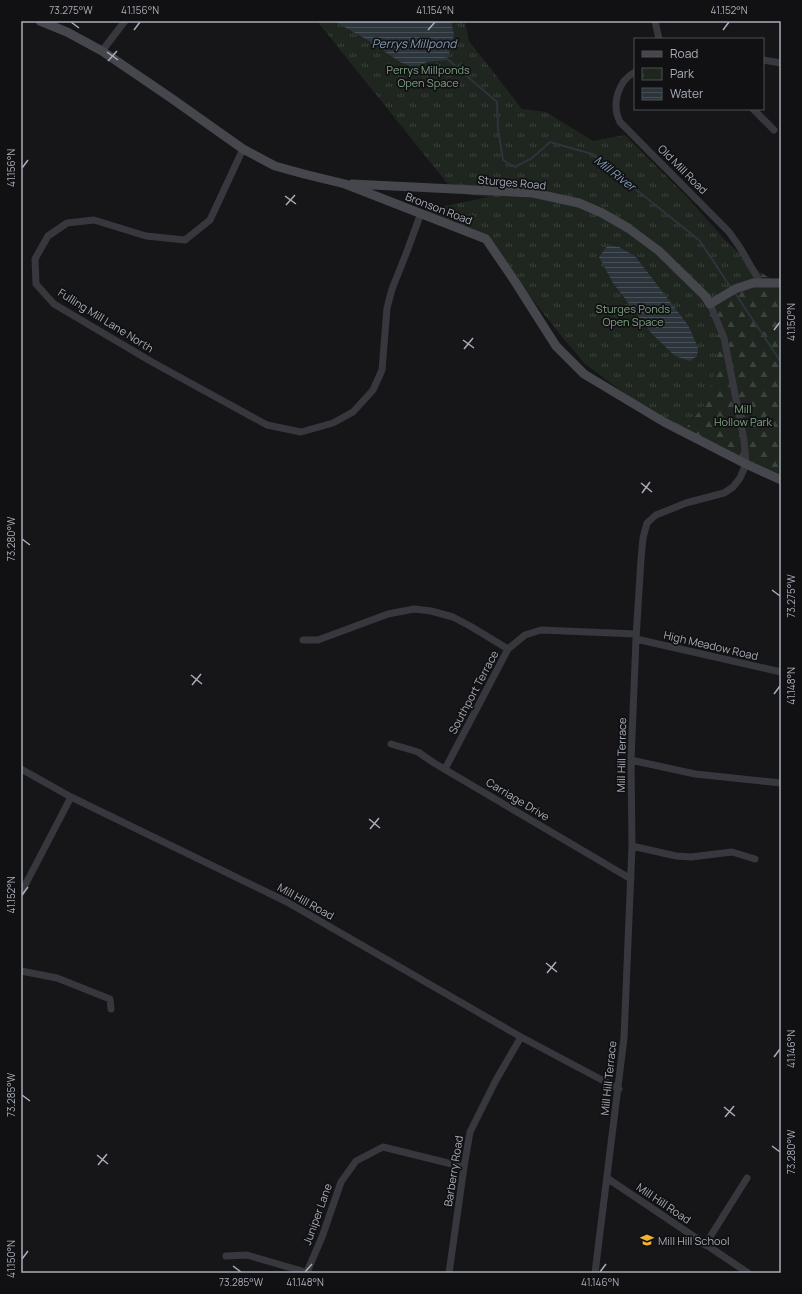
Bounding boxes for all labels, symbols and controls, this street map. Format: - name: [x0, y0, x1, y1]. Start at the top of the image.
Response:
- text: 73.275°W: [49, 3, 93, 17]
- text: 41.156°N: [121, 3, 159, 17]
- text: 41.154°N: [416, 3, 454, 17]
- text: 41.152°N: [710, 3, 748, 17]
- water label: Perrys Millpond: [372, 35, 458, 52]
- legend: [634, 38, 764, 110]
- text: Road: [670, 45, 698, 62]
- park label: Perrys Millponds Open Space: [386, 62, 470, 90]
- text: Park: [670, 65, 695, 82]
- text: Water: [670, 85, 704, 102]
- street label: Old Mill Road: [655, 141, 711, 197]
- text: 41.156°N: [4, 149, 18, 187]
- water label: Mill River: [591, 151, 641, 196]
- street label: Sturges Road: [477, 172, 547, 192]
- street label: Bronson Road: [403, 188, 475, 228]
- street label: Fulling Mill Lane North: [55, 284, 157, 356]
- park label: Sturges Ponds Open Space: [596, 301, 670, 329]
- text: 41.150°N: [784, 303, 798, 341]
- park label: Mill Hollow Park: [714, 401, 773, 429]
- text: 73.280°W: [4, 516, 18, 561]
- text: 73.275°W: [784, 574, 798, 618]
- street label: High Meadow Road: [662, 627, 760, 663]
- street label: Southport Terrace: [445, 647, 502, 736]
- text: 41.148°N: [784, 667, 798, 705]
- street label: Mill Hill Terrace: [613, 717, 629, 793]
- street label: Carriage Drive: [484, 774, 553, 824]
- text: 41.152°N: [4, 876, 18, 914]
- street label: Mill Hill Road: [275, 879, 337, 923]
- text: 41.146°N: [784, 1030, 798, 1068]
- street label: Mill Hill Terrace: [597, 1039, 619, 1116]
- text: 73.285°W: [4, 1072, 18, 1117]
- text: 73.280°W: [784, 1129, 798, 1174]
- street label: Barberry Road: [440, 1134, 466, 1208]
- street label: Mill Hill Road: [634, 1179, 694, 1227]
- street label: Juniper Lane: [299, 1181, 335, 1247]
- school or university icon: Mill Hill School: [639, 1232, 655, 1248]
- place label: Mill Hill School: [658, 1233, 730, 1248]
- text: 41.150°N: [4, 1240, 18, 1278]
- text: 73.285°W: [219, 1275, 264, 1289]
- text: 41.148°N: [286, 1275, 324, 1289]
- text: 41.146°N: [581, 1275, 619, 1289]

